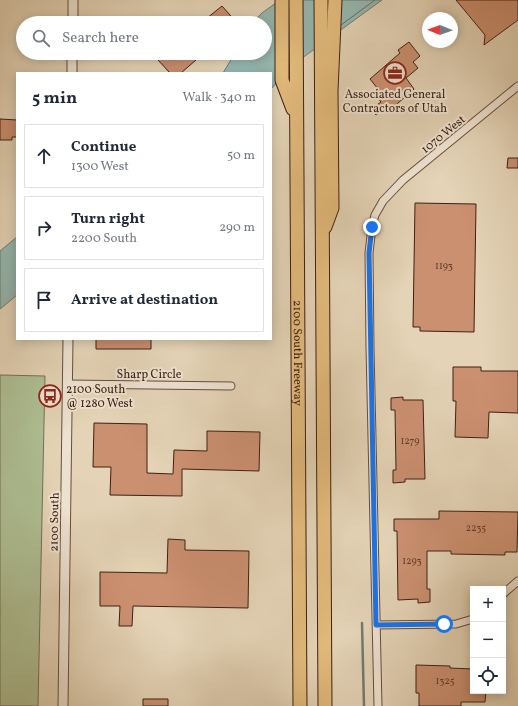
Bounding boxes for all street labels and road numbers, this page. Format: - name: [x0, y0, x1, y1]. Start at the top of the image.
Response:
- street label: 1070 West: [418, 112, 469, 158]
- street label: 2100 South Freeway: [289, 300, 305, 406]
- street label: Sharp Circle: [117, 367, 182, 383]
- street label: 2100 South: [46, 492, 64, 552]

